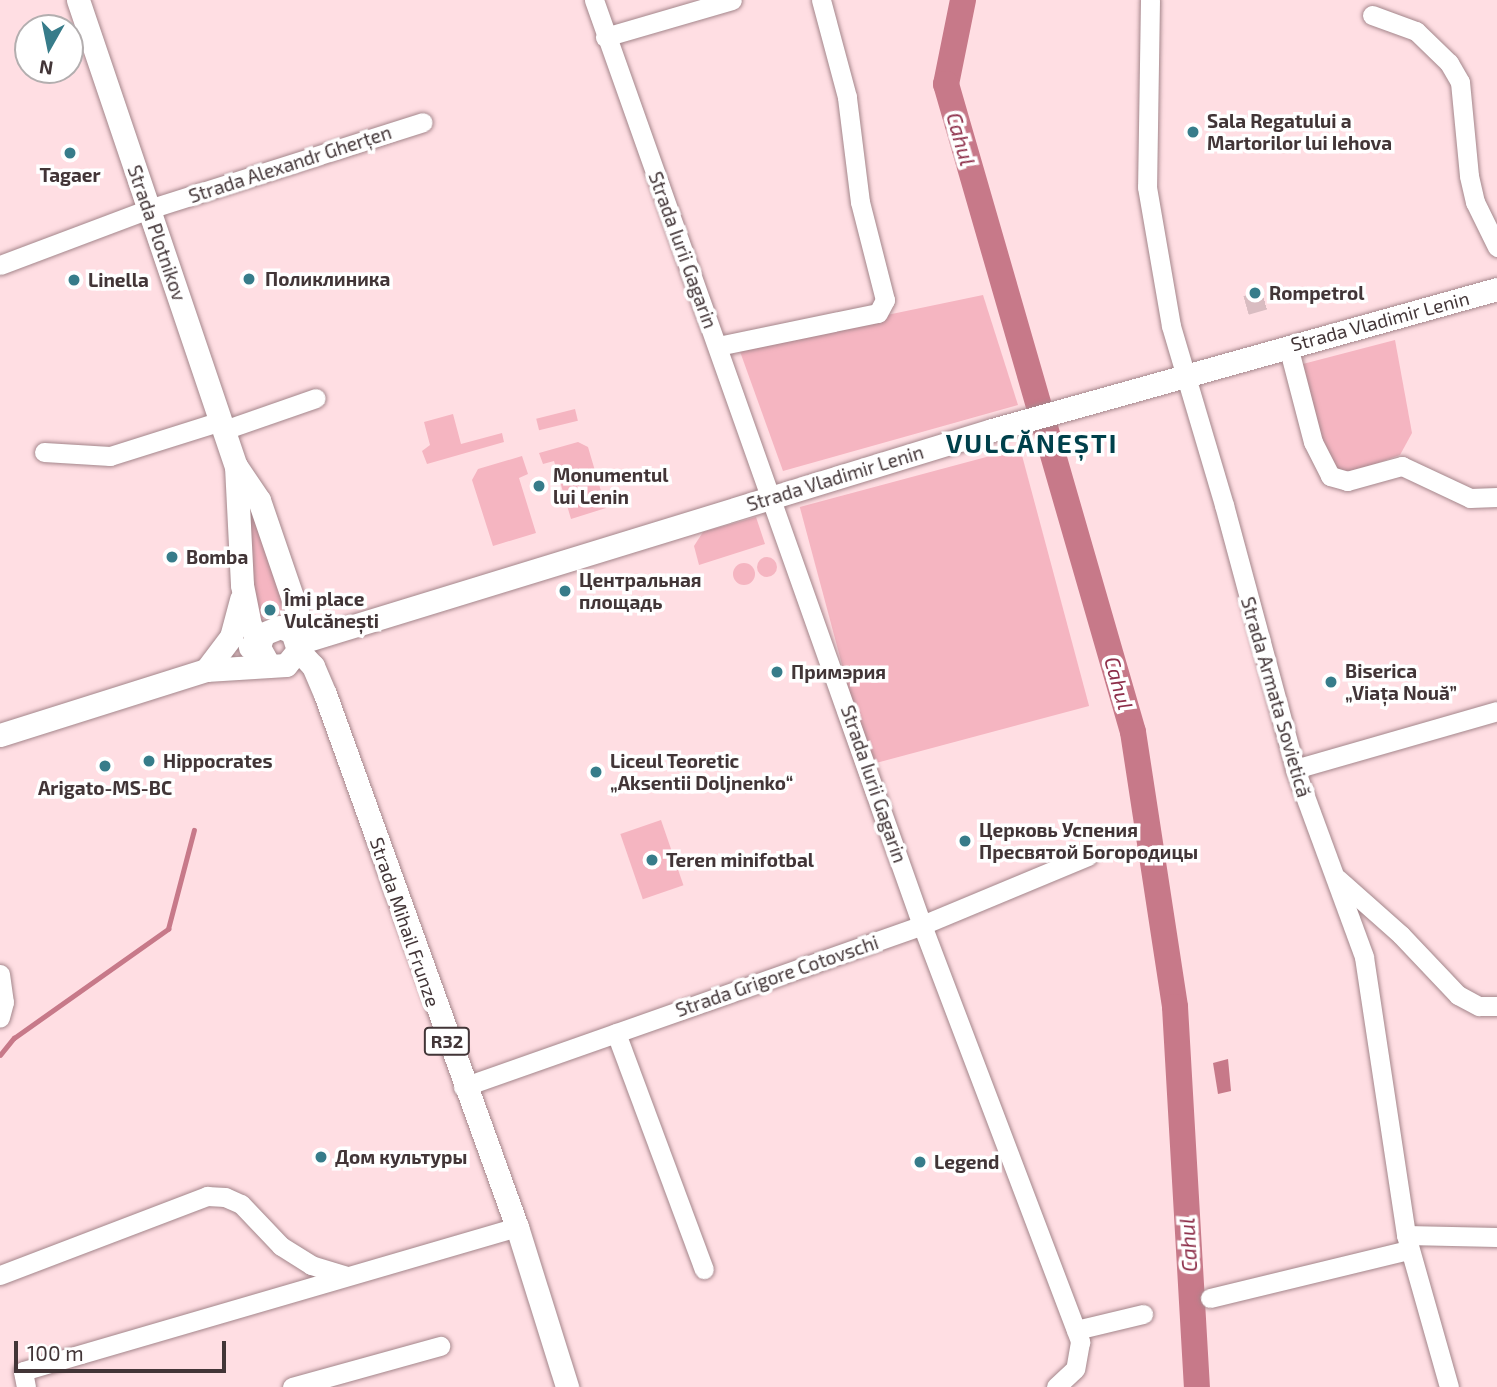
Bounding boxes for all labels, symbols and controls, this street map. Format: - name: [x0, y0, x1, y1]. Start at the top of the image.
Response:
- north arrow: [14, 14, 84, 84]
- text: N: [37, 56, 55, 81]
- water label: Cahul: [941, 110, 981, 168]
- place label: Sala Regatului a Martorilor lui Iehova: [1207, 110, 1392, 154]
- street label: Strada Alexandr Gherțen: [185, 120, 395, 208]
- marker: Sala Regatului a Martorilor lui Iehova: [1185, 124, 1201, 140]
- marker: Tagaer: [62, 145, 78, 161]
- street label: Strada Plotnikov: [123, 162, 191, 304]
- place label: Tagaer: [39, 164, 101, 186]
- street label: Strada Iurii Gagarin: [644, 169, 722, 331]
- place label: Поликлиника: [265, 268, 390, 290]
- place label: Linella: [88, 269, 149, 291]
- marker: Поликлиника: [239, 269, 259, 289]
- marker: Linella: [66, 272, 82, 288]
- place label: Rompetrol: [1269, 282, 1364, 304]
- marker: Rompetrol: [1247, 285, 1263, 301]
- street label: Strada Vladimir Lenin: [1288, 286, 1472, 356]
- district label: VULCĂNEȘTI: [947, 427, 1117, 459]
- street label: Strada Vladimir Lenin: [743, 440, 927, 516]
- place label: Monumentul lui Lenin: [553, 464, 668, 508]
- marker: Monumentul lui Lenin: [531, 478, 547, 494]
- place label: Bomba: [186, 546, 248, 568]
- marker: Bomba: [164, 549, 180, 565]
- place label: Центральная площадь: [579, 569, 702, 613]
- marker: Центральная площадь: [557, 583, 573, 599]
- place label: Îmi place Vulcănești: [284, 588, 379, 632]
- street label: Strada Armata Sovietică: [1236, 594, 1316, 800]
- marker: Îmi place Vulcănești: [262, 602, 278, 618]
- water label: Cahul: [1099, 654, 1139, 712]
- place label: Biserica „Viața Nouă”: [1345, 660, 1457, 704]
- place label: Примэрия: [791, 661, 886, 683]
- marker: Примэрия: [769, 664, 785, 680]
- marker: Biserica „Viața Nouă”: [1323, 674, 1339, 690]
- street label: Strada Iurii Gagarin: [836, 702, 912, 866]
- place label: Hippocrates: [163, 750, 273, 772]
- place label: Liceul Teoretic „Aksentii Doljnenko“: [610, 750, 793, 794]
- marker: Hippocrates: [141, 753, 157, 769]
- marker: Arigato-MS-BC: [97, 758, 113, 774]
- marker: Liceul Teoretic „Aksentii Doljnenko“: [588, 764, 604, 780]
- place label: Arigato-MS-BC: [38, 777, 172, 799]
- place label: Церковь Успения Пресвятой Богородицы: [979, 819, 1198, 863]
- marker: Церковь Успения Пресвятой Богородицы: [957, 833, 973, 849]
- street label: Strada Mihail Frunze: [365, 834, 445, 1010]
- place label: Teren minifotbal: [666, 849, 814, 871]
- marker: Teren minifotbal: [644, 852, 660, 868]
- street label: Strada Grigore Cotovschi: [673, 931, 881, 1021]
- road number: R32: [422, 1026, 472, 1056]
- place label: Дом культуры: [335, 1146, 467, 1168]
- marker: Дом культуры: [313, 1149, 329, 1165]
- place label: Legend: [934, 1151, 999, 1173]
- marker: Legend: [912, 1154, 928, 1170]
- water label: Cahul: [1174, 1217, 1202, 1273]
- scale bar: [18, 1328, 229, 1372]
- text: 100 m: [27, 1340, 84, 1365]

